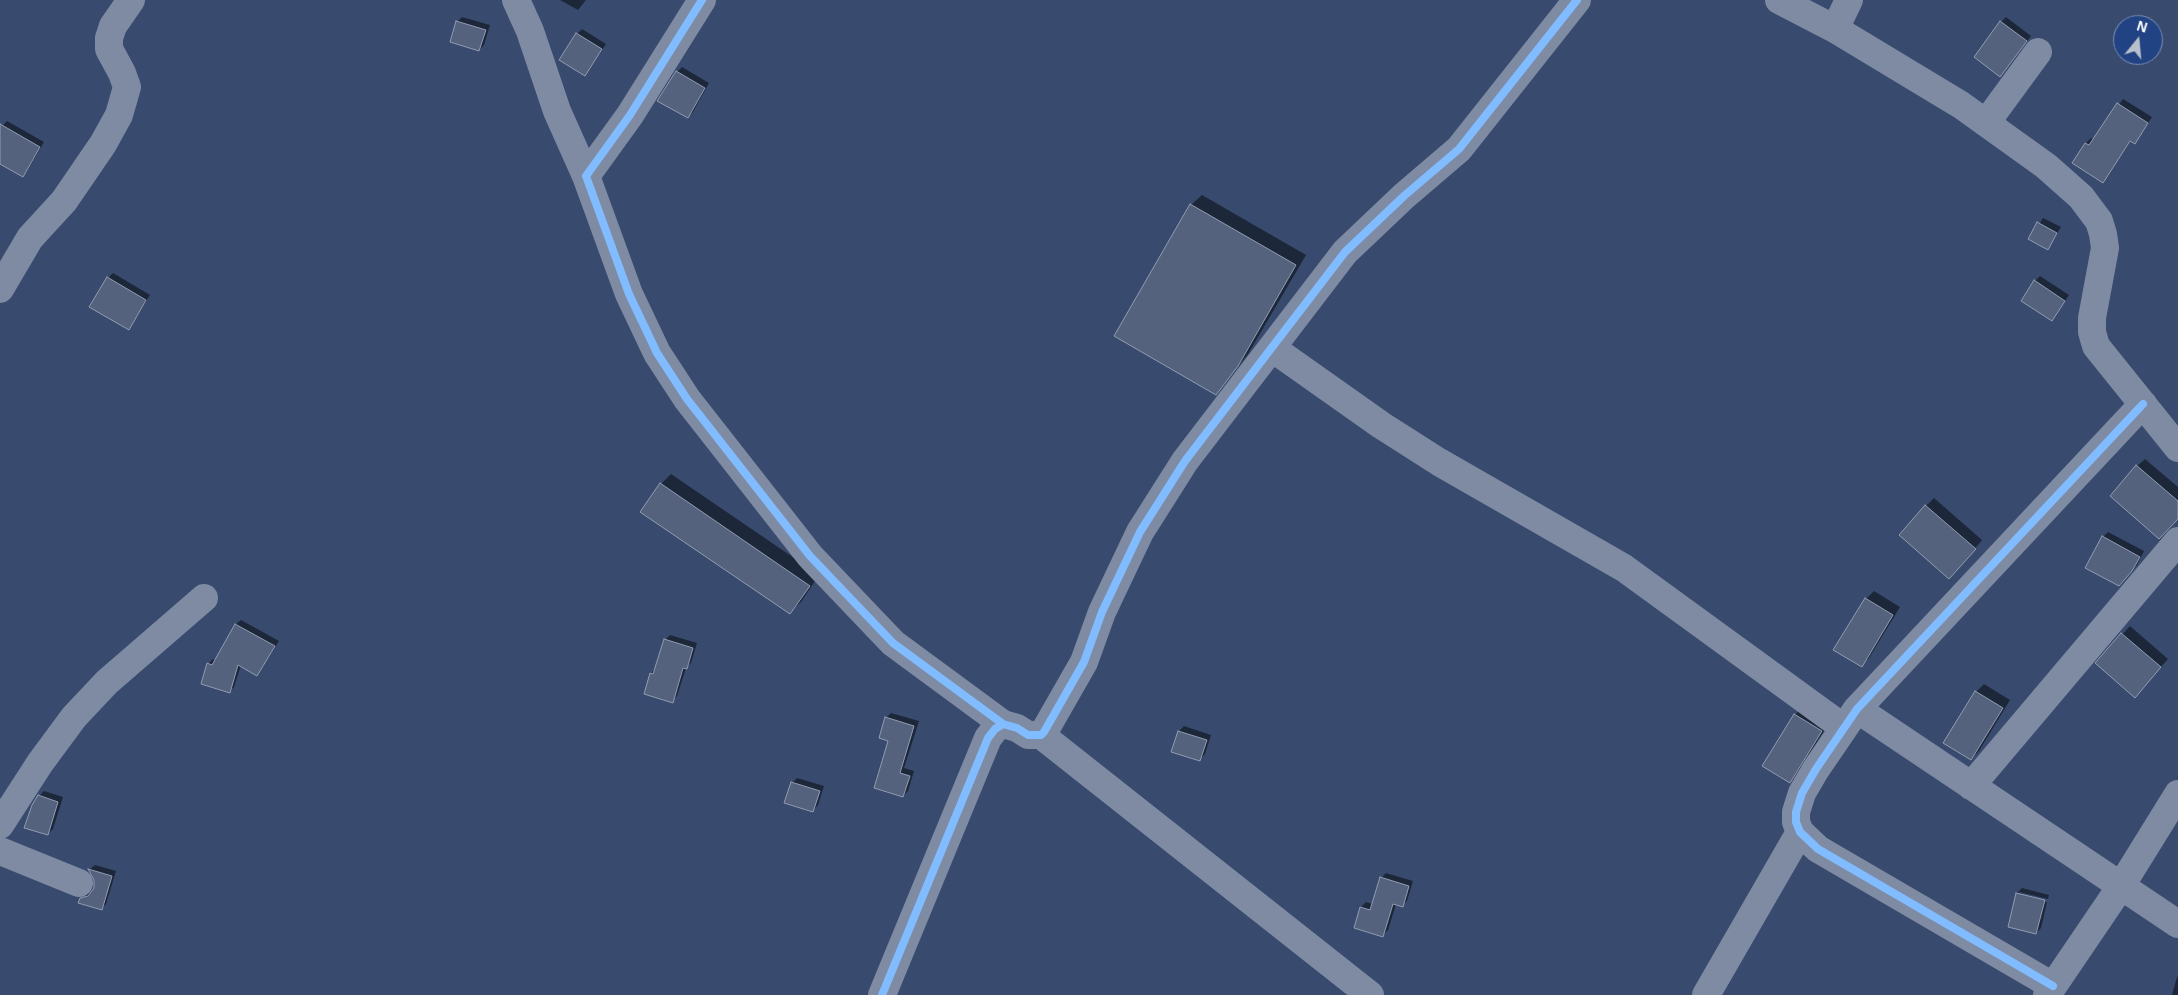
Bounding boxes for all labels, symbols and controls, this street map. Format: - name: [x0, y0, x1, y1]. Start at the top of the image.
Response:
- north arrow: [2113, 15, 2163, 65]
- text: N: [2135, 17, 2149, 36]

